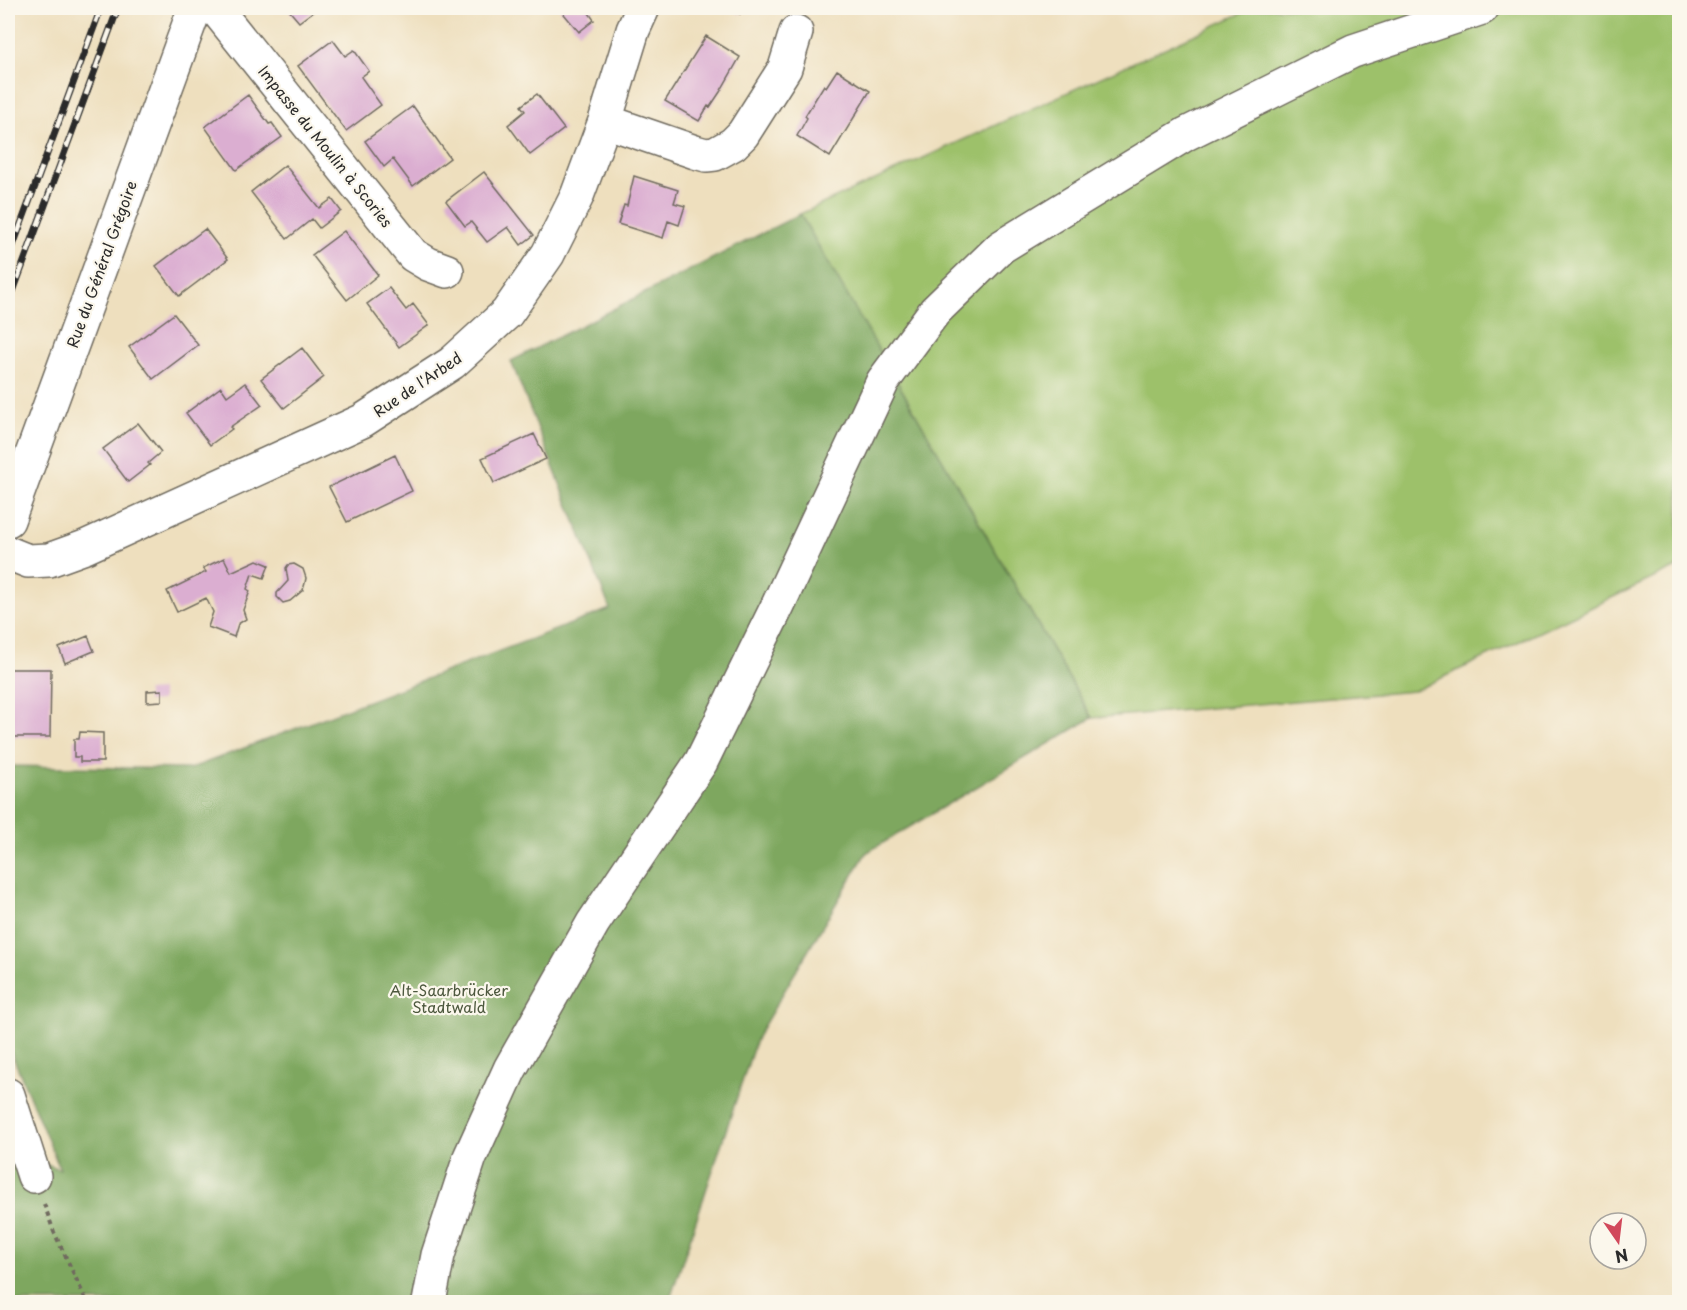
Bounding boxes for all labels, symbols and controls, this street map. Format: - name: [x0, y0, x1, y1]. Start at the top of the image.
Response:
- street label: Impasse du Moulin à Scories: [253, 60, 399, 232]
- street label: Rue du Général Grégoire: [60, 177, 142, 351]
- street label: Rue de l'Arbed: [368, 346, 466, 422]
- park label: Alt-Saarbrücker Stadtwald: [390, 978, 508, 1018]
- north arrow: [1588, 1211, 1648, 1271]
- text: N: [1613, 1243, 1631, 1270]

